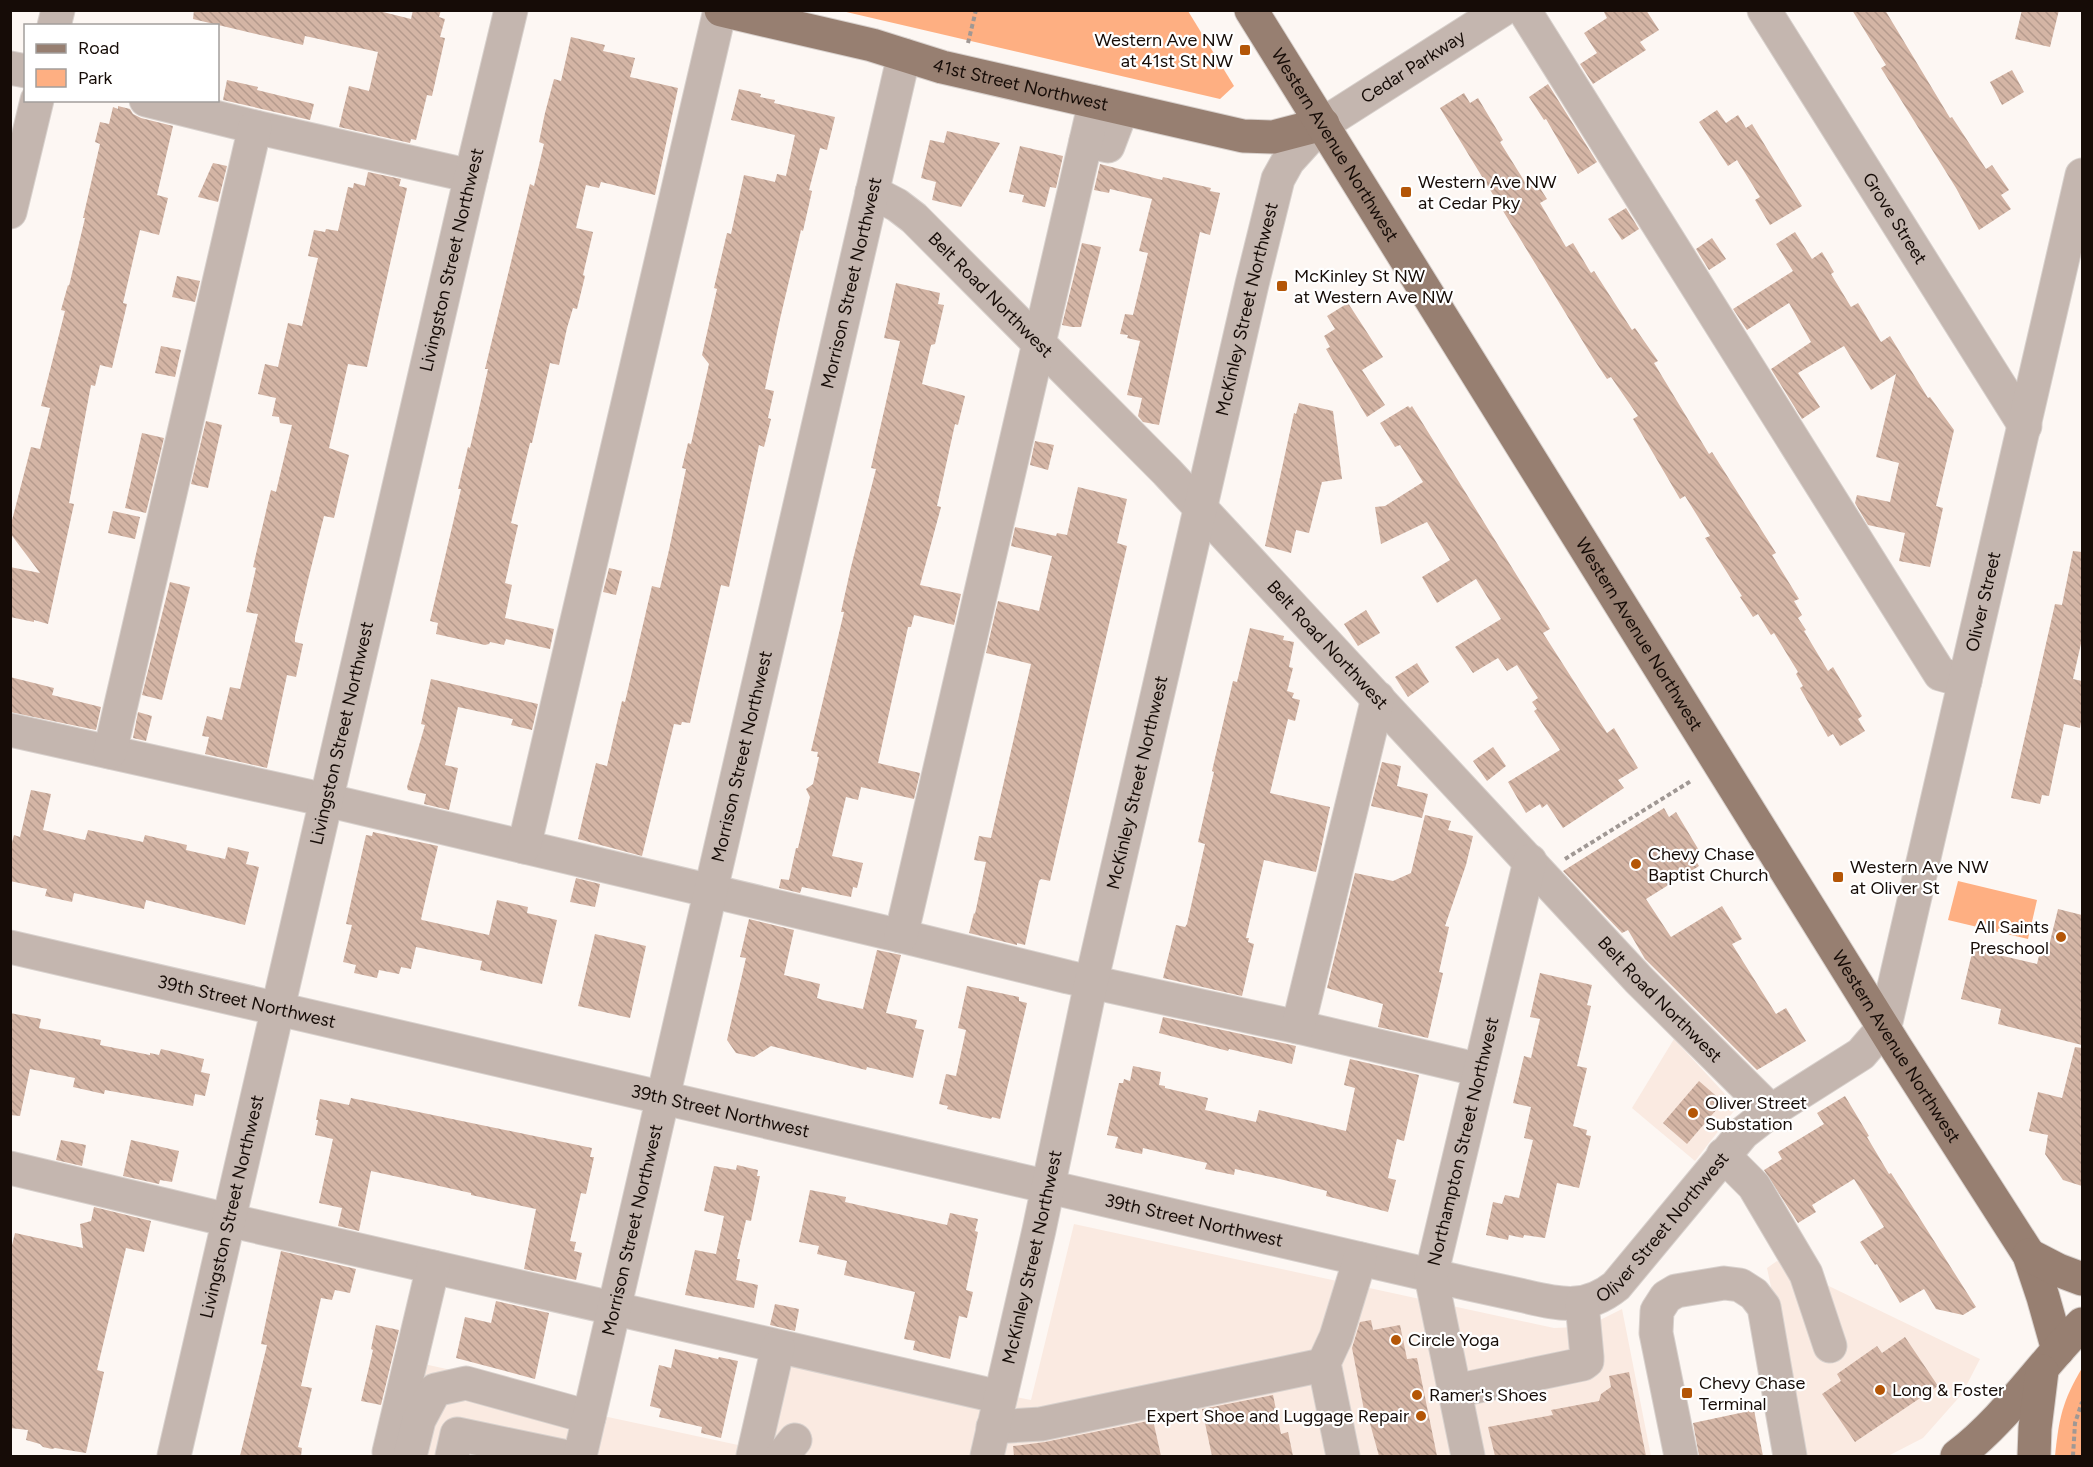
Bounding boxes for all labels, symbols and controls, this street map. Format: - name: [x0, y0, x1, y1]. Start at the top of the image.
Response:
- legend: [24, 24, 219, 102]
- street label: Cedar Parkway: [1357, 25, 1470, 108]
- place label: Western Ave NW at 41st St NW: [1094, 29, 1234, 72]
- text: Road: [78, 37, 119, 59]
- marker: Western Ave NW at 41st St NW: [1238, 43, 1252, 57]
- street label: Western Avenue Northwest: [1267, 44, 1403, 246]
- street label: 41st Street Northwest: [930, 54, 1111, 116]
- text: Park: [78, 67, 113, 89]
- street label: Livingston Street Northwest: [415, 146, 488, 374]
- street label: Grove Street: [1858, 169, 1932, 268]
- place label: Western Ave NW at Cedar Pky: [1418, 171, 1557, 214]
- street label: Morrison Street Northwest: [816, 175, 886, 391]
- marker: Western Ave NW at Cedar Pky: [1399, 185, 1413, 199]
- street label: McKinley Street Northwest: [1211, 200, 1283, 418]
- street label: Belt Road Northwest: [923, 227, 1058, 362]
- place label: McKinley St NW at Western Ave NW: [1294, 265, 1454, 308]
- marker: McKinley St NW at Western Ave NW: [1275, 279, 1289, 293]
- street label: Western Avenue Northwest: [1571, 534, 1707, 735]
- street label: Oliver Street: [1961, 549, 2006, 654]
- street label: Belt Road Northwest: [1262, 576, 1393, 714]
- street label: Livingston Street Northwest: [305, 619, 378, 847]
- street label: Morrison Street Northwest: [707, 648, 777, 864]
- street label: McKinley Street Northwest: [1102, 673, 1172, 892]
- place label: Chevy Chase Baptist Church: [1648, 843, 1768, 886]
- place label: Western Ave NW at Oliver St: [1850, 856, 1989, 899]
- marker: Chevy Chase Baptist Church: [1629, 857, 1643, 871]
- marker: Western Ave NW at Oliver St: [1831, 870, 1845, 884]
- place label: All Saints Preschool: [1970, 916, 2049, 959]
- marker: All Saints Preschool: [2054, 930, 2068, 944]
- street label: Belt Road Northwest: [1593, 932, 1727, 1067]
- street label: Western Avenue Northwest: [1827, 946, 1965, 1147]
- street label: 39th Street Northwest: [155, 970, 338, 1033]
- street label: Northampton Street Northwest: [1423, 1015, 1503, 1268]
- street label: 39th Street Northwest: [629, 1080, 812, 1142]
- street label: Livingston Street Northwest: [195, 1092, 268, 1321]
- place label: Oliver Street Substation: [1705, 1092, 1807, 1135]
- marker: Oliver Street Substation: [1686, 1106, 1700, 1120]
- street label: Morrison Street Northwest: [597, 1122, 667, 1338]
- street label: Oliver Street Northwest: [1592, 1147, 1734, 1307]
- street label: McKinley Street Northwest: [997, 1148, 1067, 1366]
- street label: 39th Street Northwest: [1103, 1189, 1285, 1252]
- place label: Circle Yoga: [1408, 1329, 1499, 1351]
- marker: Circle Yoga: [1389, 1333, 1403, 1347]
- place label: Chevy Chase Terminal: [1699, 1372, 1805, 1415]
- place label: Long & Foster: [1892, 1379, 2004, 1401]
- marker: Long & Foster: [1873, 1383, 1887, 1397]
- place label: Ramer's Shoes: [1429, 1384, 1547, 1406]
- marker: Chevy Chase Terminal: [1680, 1386, 1694, 1400]
- marker: Ramer's Shoes: [1410, 1388, 1424, 1402]
- place label: Expert Shoe and Luggage Repair: [1146, 1405, 1409, 1427]
- marker: Expert Shoe and Luggage Repair: [1414, 1409, 1428, 1423]

